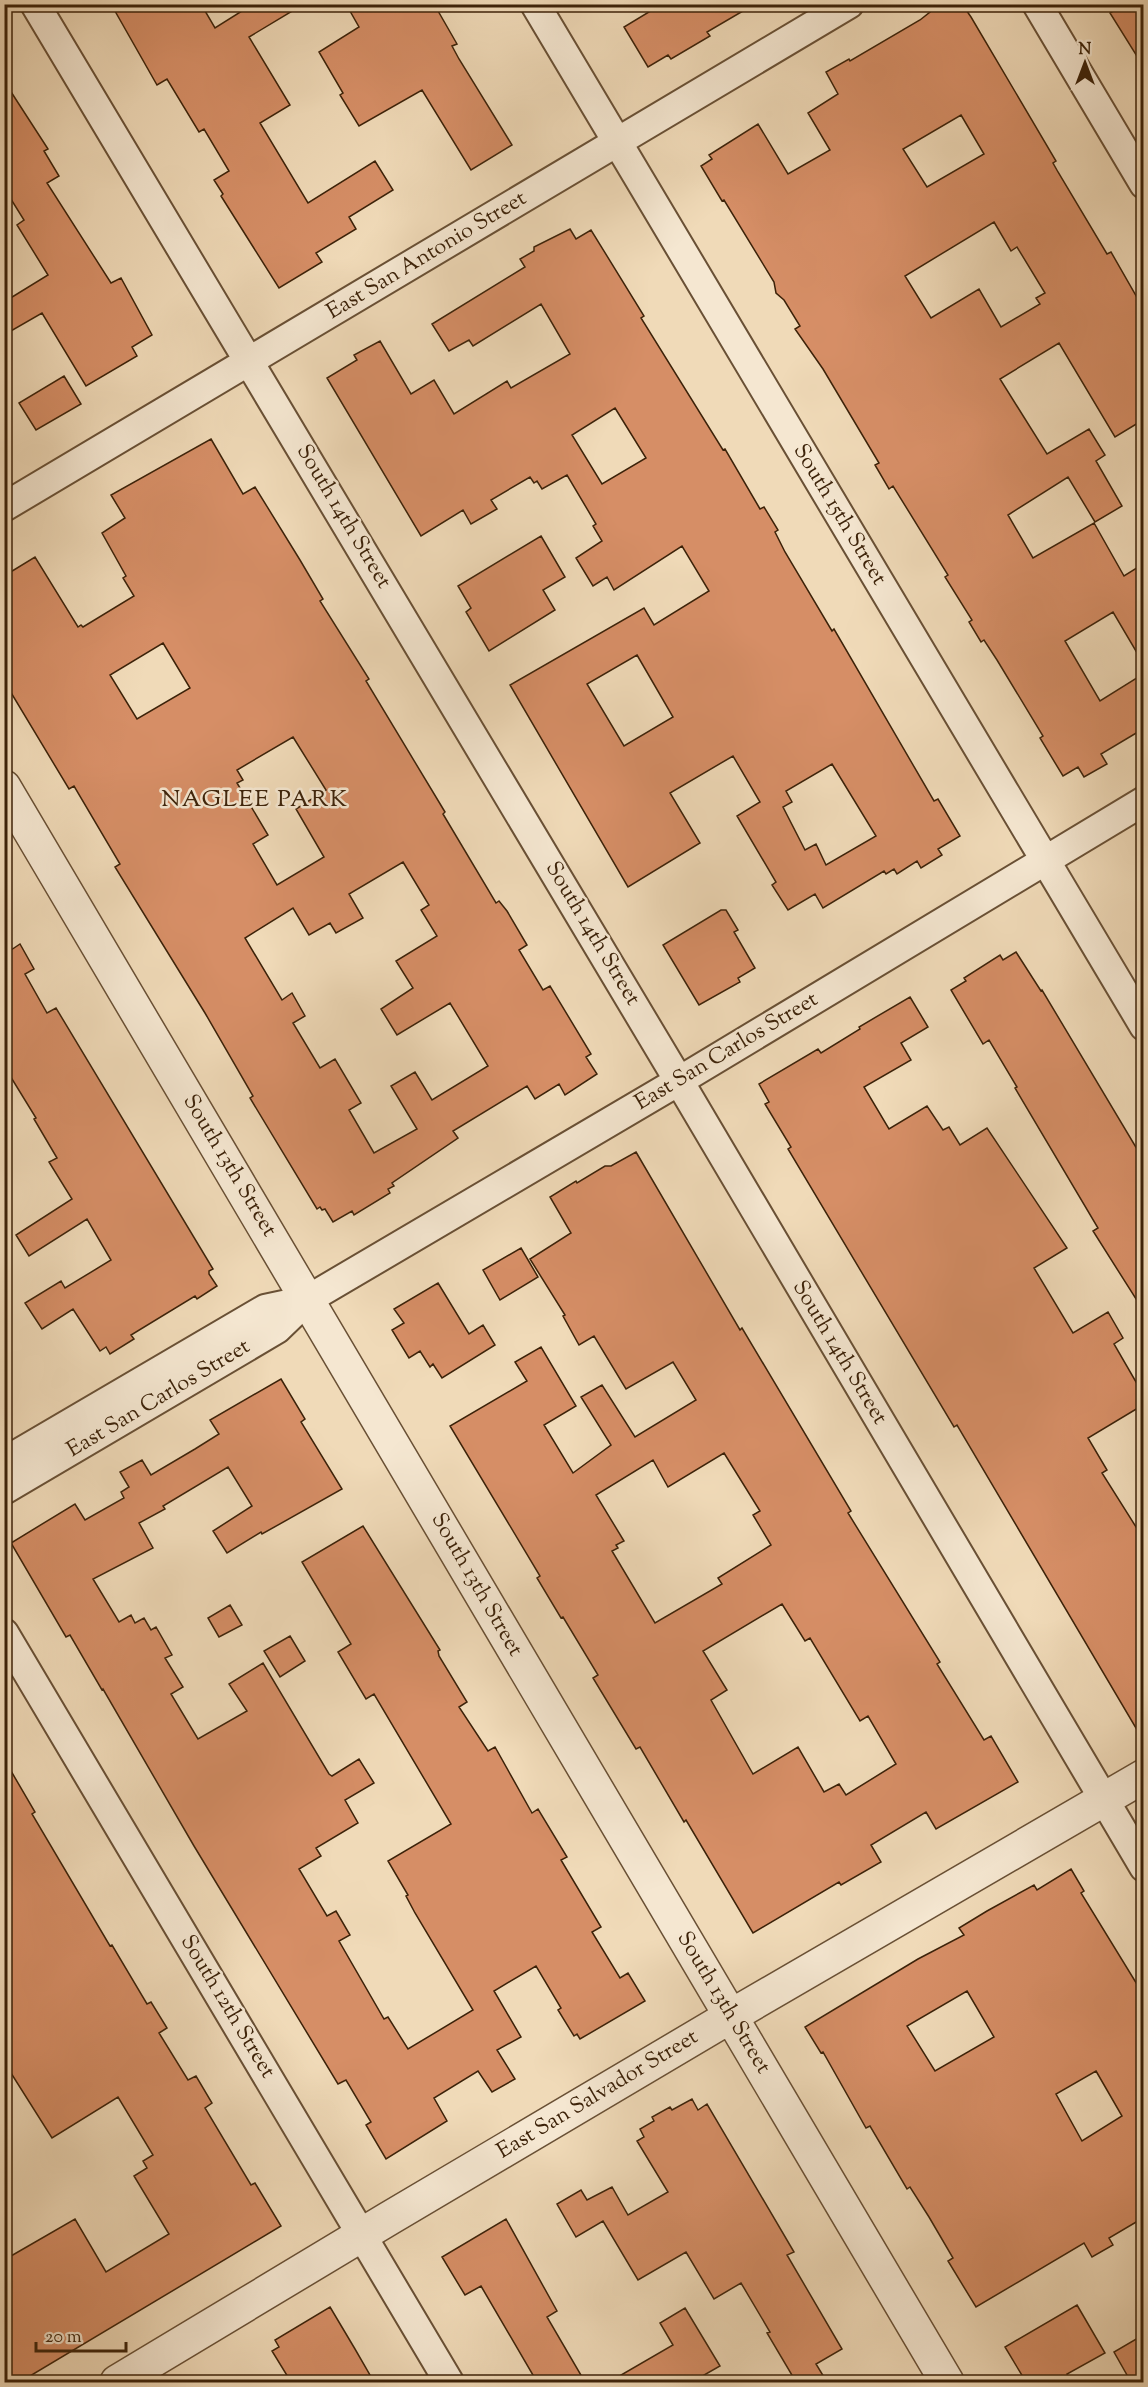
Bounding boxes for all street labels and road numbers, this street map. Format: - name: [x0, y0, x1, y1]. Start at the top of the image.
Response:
- street label: East San Antonio Street: [321, 183, 533, 328]
- street label: South 15th Street: [784, 438, 894, 592]
- street label: South 14th Street: [287, 439, 399, 596]
- street label: South 14th Street: [536, 856, 648, 1013]
- street label: East San Carlos Street: [629, 984, 825, 1119]
- street label: South 13th Street: [174, 1089, 284, 1244]
- street label: South 14th Street: [783, 1275, 895, 1432]
- street label: East San Carlos Street: [61, 1331, 257, 1466]
- street label: South 13th Street: [422, 1507, 530, 1663]
- street label: South 13th Street: [668, 1926, 778, 2081]
- street label: South 12th Street: [171, 1929, 283, 2085]
- street label: East San Salvador Street: [491, 2022, 705, 2168]

